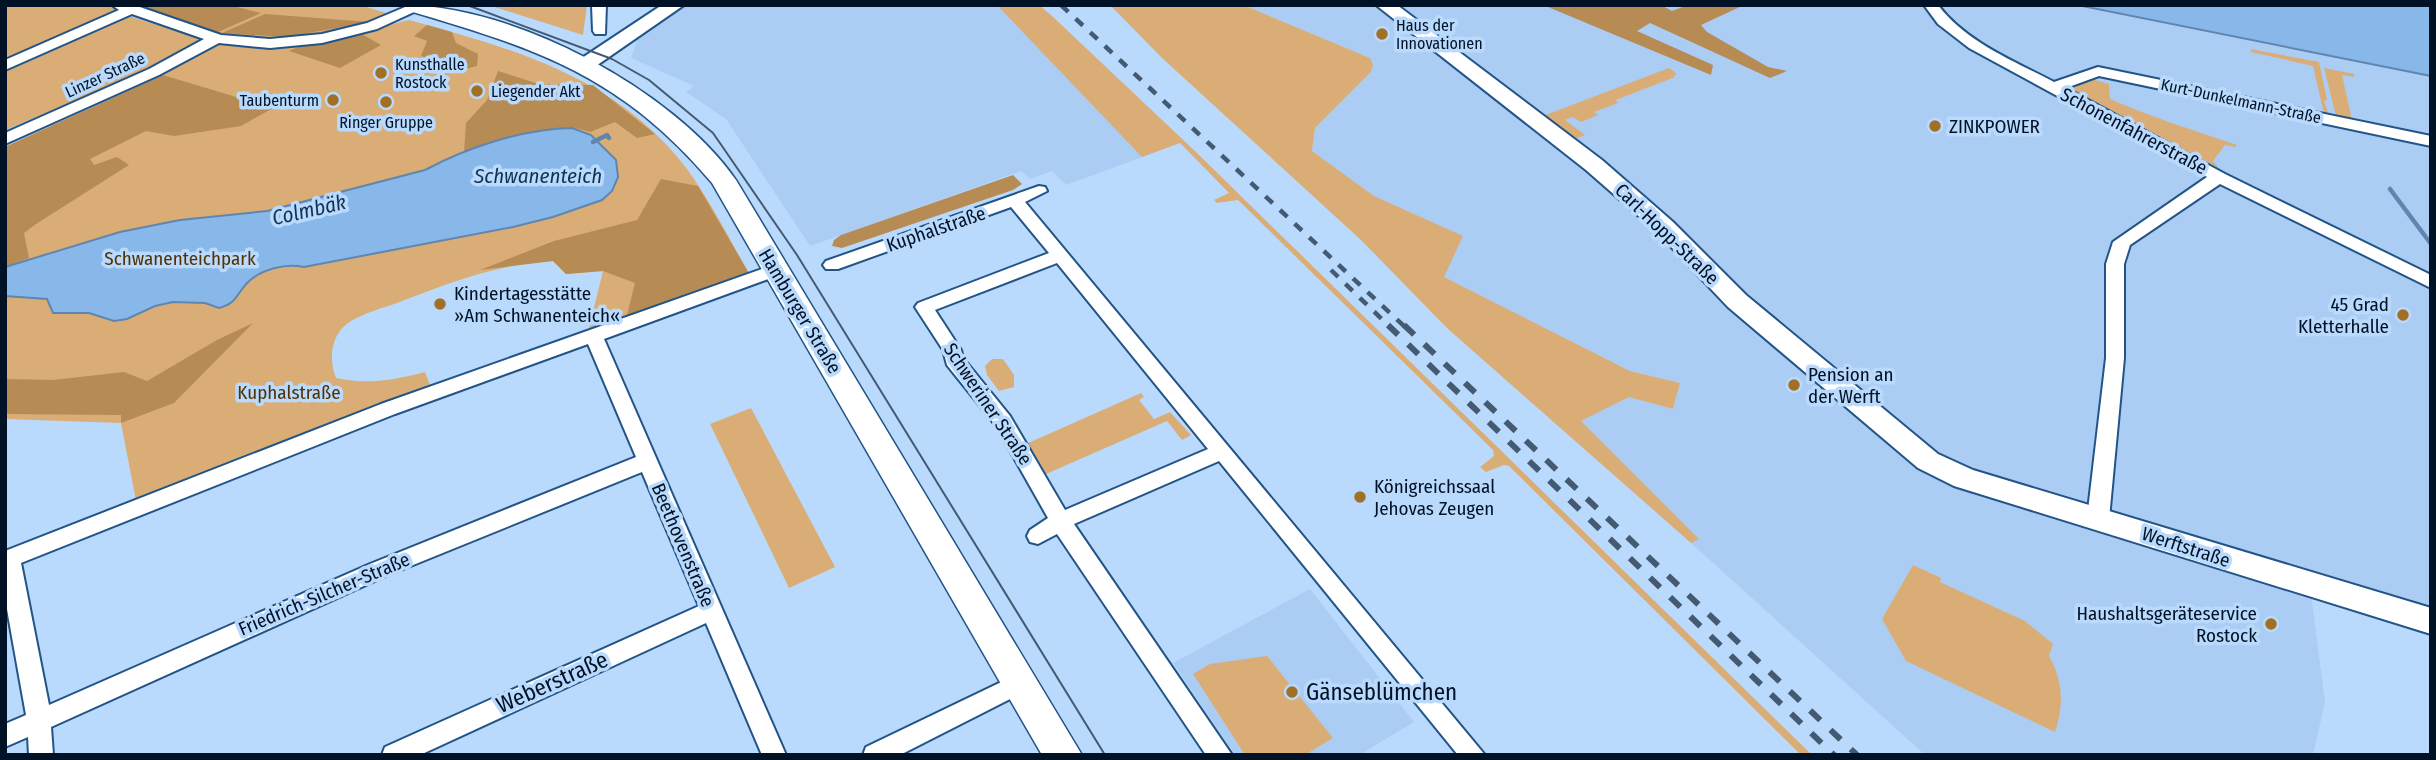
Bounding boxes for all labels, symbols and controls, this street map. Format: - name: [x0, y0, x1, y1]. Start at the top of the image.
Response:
- place label: Haus der Innovationen: [1396, 16, 1483, 53]
- marker: Haus der Innovationen: [1374, 26, 1390, 42]
- street label: Linzer Straße: [62, 48, 148, 102]
- place label: Kunsthalle Rostock: [395, 55, 465, 92]
- marker: Kunsthalle Rostock: [373, 65, 389, 81]
- street label: Kurt-Dunkelmann-Straße: [2159, 75, 2323, 127]
- place label: Liegender Akt: [491, 82, 581, 101]
- marker: Liegender Akt: [469, 83, 485, 99]
- street label: Schonenfahrerstraße: [2057, 83, 2211, 179]
- place label: Taubenturm: [240, 91, 319, 110]
- marker: Taubenturm: [325, 92, 341, 108]
- marker: Ringer Gruppe: [378, 94, 394, 110]
- place label: Ringer Gruppe: [339, 113, 433, 132]
- place label: ZINKPOWER: [1949, 115, 2040, 138]
- marker: ZINKPOWER: [1927, 118, 1943, 134]
- water label: Schwanenteich: [473, 163, 602, 189]
- street label: Carl-Hopp-Straße: [1610, 179, 1724, 289]
- water label: Colmbäk: [269, 189, 349, 231]
- street label: Kuphalstraße: [883, 201, 989, 257]
- street label: Hamburger Straße: [754, 244, 846, 378]
- park label: Schwanenteichpark: [104, 247, 256, 270]
- place label: Kindertagesstätte »Am Schwanenteich«: [454, 282, 620, 327]
- place label: 45 Grad Kletterhalle: [2298, 293, 2389, 338]
- marker: Kindertagesstätte »Am Schwanenteich«: [432, 296, 448, 312]
- marker: 45 Grad Kletterhalle: [2395, 307, 2411, 323]
- street label: Schweriner Straße: [939, 339, 1037, 469]
- place label: Pension an der Werft: [1808, 363, 1893, 408]
- marker: Pension an der Werft: [1786, 377, 1802, 393]
- park label: Kuphalstraße: [237, 381, 341, 404]
- place label: Königreichssaal Jehovas Zeugen: [1374, 475, 1495, 520]
- street label: Beethovenstraße: [647, 480, 719, 610]
- marker: Königreichssaal Jehovas Zeugen: [1352, 489, 1368, 505]
- street label: Werftstraße: [2139, 522, 2233, 572]
- street label: Friedrich-Silcher-Straße: [235, 547, 413, 641]
- place label: Haushaltsgeräteservice Rostock: [2076, 602, 2257, 647]
- marker: Haushaltsgeräteservice Rostock: [2263, 616, 2279, 632]
- street label: Weberstraße: [492, 645, 612, 719]
- place label: Gänseblümchen: [1306, 678, 1457, 706]
- marker: Gänseblümchen: [1284, 684, 1300, 700]

